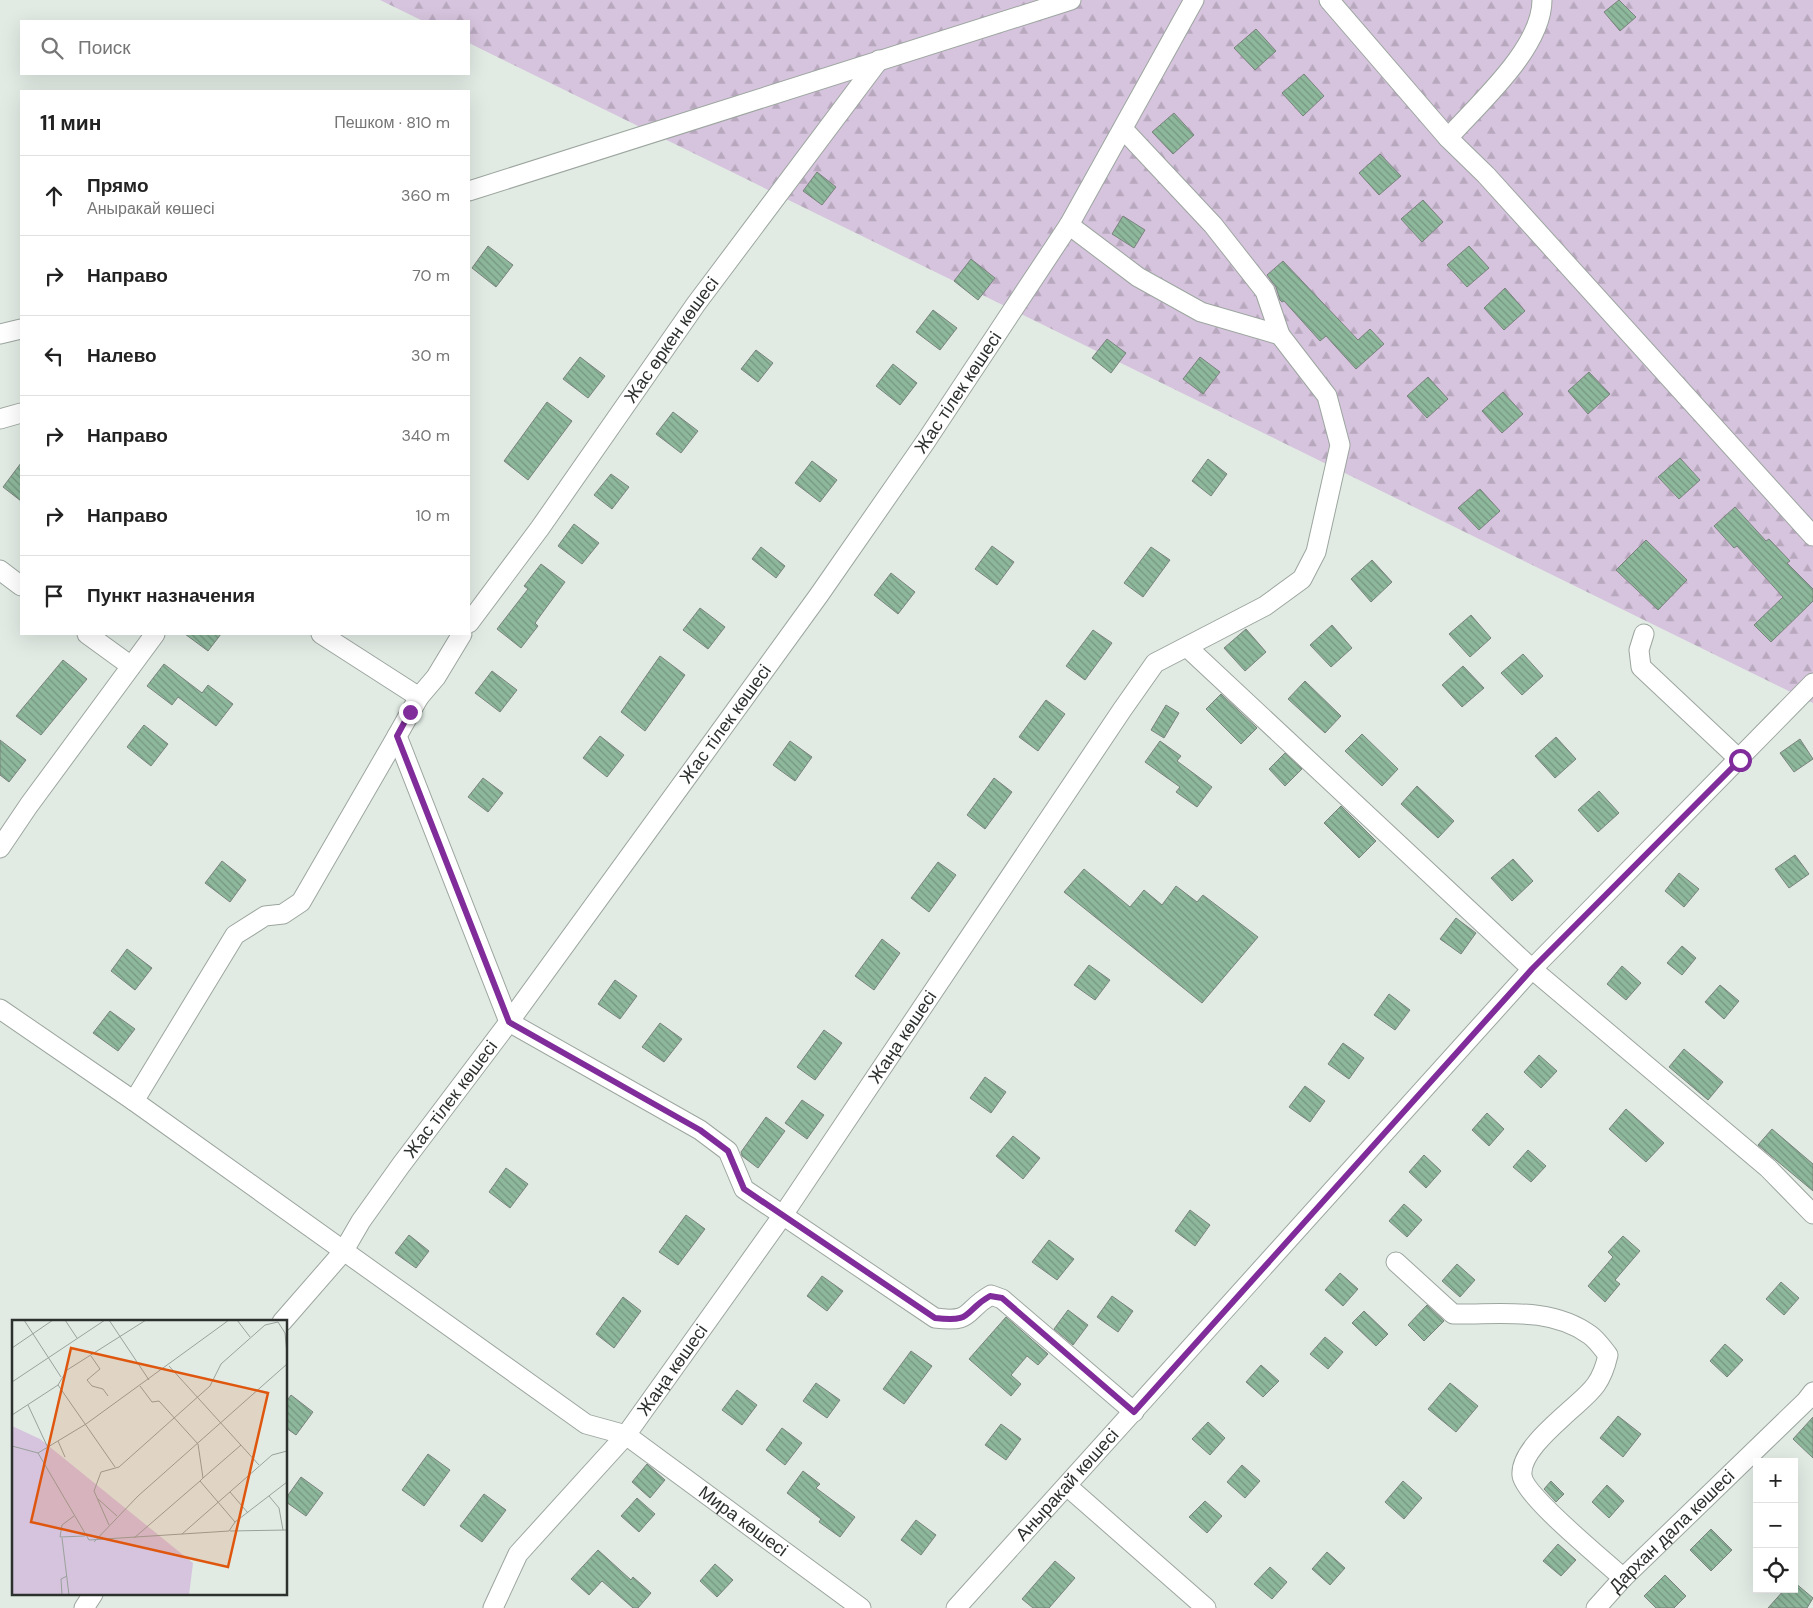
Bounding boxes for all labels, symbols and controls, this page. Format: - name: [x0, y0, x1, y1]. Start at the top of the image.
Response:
- search box: [20, 20, 470, 75]
- icon: search: [38, 34, 66, 62]
- text: Поиск: [78, 35, 131, 60]
- text: 11 мин: [40, 109, 101, 137]
- text: Пешком · 810 m: [334, 112, 450, 133]
- text: Прямо: [87, 173, 149, 198]
- icon: ahead: [40, 182, 68, 210]
- text: 360 m: [401, 185, 450, 206]
- text: Аныракай көшесі: [87, 198, 214, 219]
- icon: right: [40, 262, 68, 290]
- text: Направо: [87, 263, 168, 288]
- text: 70 m: [412, 265, 450, 286]
- street label: Жас өркен көшесі: [619, 272, 724, 408]
- street label: Жас тілек көшесі: [909, 327, 1007, 458]
- icon: left: [40, 342, 68, 370]
- text: Налево: [87, 343, 157, 368]
- text: 30 m: [411, 345, 450, 366]
- icon: right: [40, 422, 68, 450]
- text: Направо: [87, 423, 168, 448]
- text: 340 m: [401, 425, 450, 446]
- icon: right: [40, 502, 68, 530]
- text: Направо: [87, 503, 168, 528]
- text: 10 m: [416, 505, 450, 526]
- icon: arrive: [40, 582, 68, 610]
- text: Пункт назначения: [87, 583, 255, 608]
- street label: Жас тілек көшесі: [674, 660, 777, 788]
- route end: [399, 701, 422, 724]
- route start: [1729, 749, 1752, 772]
- street label: Жаңа көшесі: [863, 986, 942, 1088]
- street label: Жас тілек көшесі: [399, 1036, 503, 1163]
- inset map: [12, 1320, 288, 1596]
- street label: Жаңа көшесі: [632, 1320, 713, 1421]
- street label: Аныракай көшесі: [1010, 1423, 1124, 1546]
- map controls: [1753, 1458, 1798, 1593]
- button: +: [1753, 1458, 1798, 1503]
- street label: Дархан дала көшесі: [1604, 1464, 1740, 1598]
- street label: Мира көшесі: [694, 1480, 793, 1562]
- button: −: [1753, 1503, 1798, 1548]
- button: locate: [1753, 1548, 1798, 1593]

